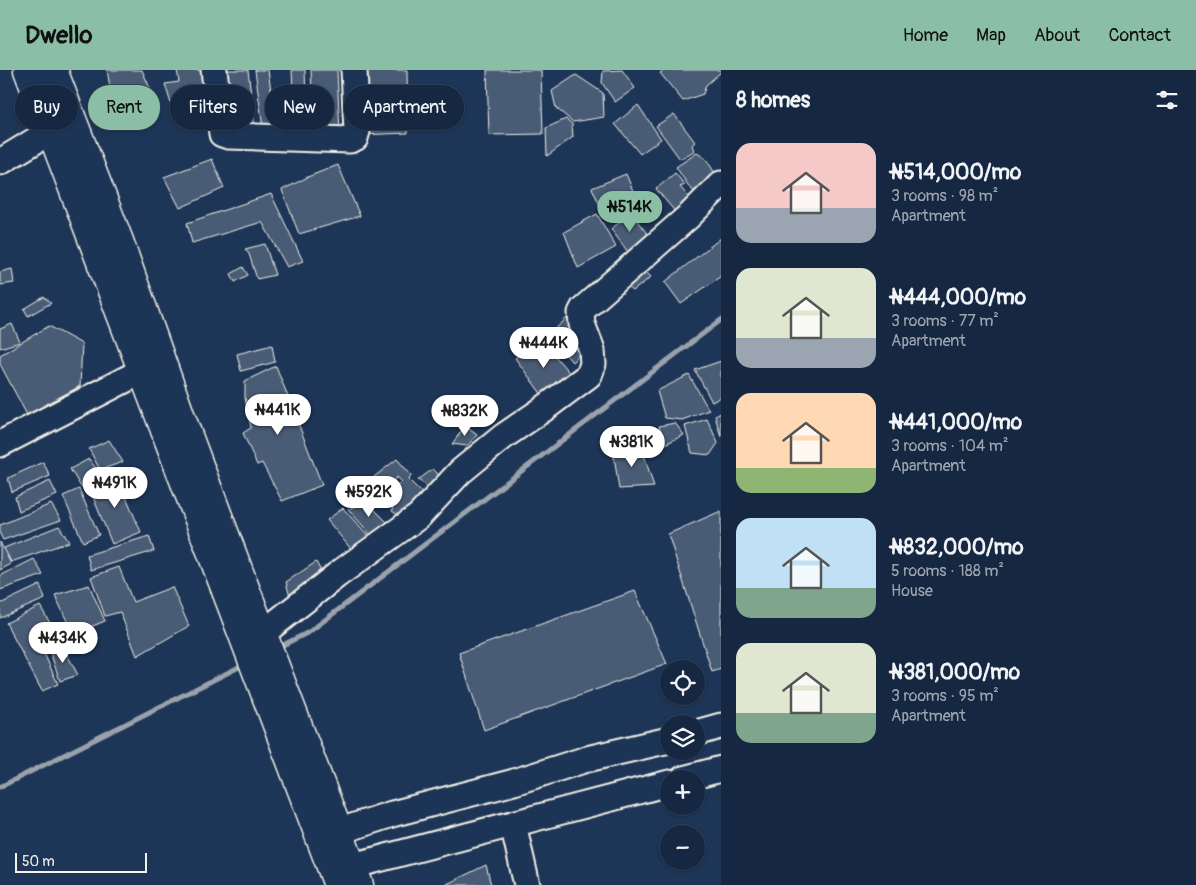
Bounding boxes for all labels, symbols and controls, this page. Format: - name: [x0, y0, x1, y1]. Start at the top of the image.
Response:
- text: Dwello: [25, 21, 92, 50]
- text: Home: [903, 24, 948, 47]
- text: Map: [976, 24, 1006, 47]
- text: About: [1034, 24, 1080, 47]
- text: Contact: [1108, 24, 1171, 47]
- chip: Buy: [15, 85, 78, 130]
- chip: Rent: [88, 85, 160, 130]
- chip: Filters: [170, 85, 255, 130]
- chip: New: [265, 85, 334, 130]
- chip: Apartment: [344, 85, 464, 130]
- icon: filters: [1153, 86, 1181, 114]
- text: 8 homes: [736, 87, 810, 114]
- text: ₦514,000/mo: [891, 159, 1021, 186]
- icon: home: [776, 163, 836, 223]
- text: 3 rooms · 98 m²: [891, 186, 998, 206]
- pin: ₦514K: [595, 190, 665, 233]
- text: ₦514K: [608, 197, 652, 217]
- text: Apartment: [891, 206, 966, 226]
- text: ₦444,000/mo: [891, 284, 1026, 311]
- icon: home: [776, 288, 836, 348]
- text: 3 rooms · 77 m²: [891, 311, 999, 331]
- pin: ₦444K: [509, 326, 579, 369]
- text: Apartment: [891, 331, 966, 351]
- text: ₦444K: [520, 333, 568, 353]
- pin: ₦441K: [243, 394, 313, 436]
- pin: ₦832K: [430, 394, 500, 437]
- text: ₦441K: [256, 400, 300, 420]
- text: ₦832K: [442, 401, 488, 421]
- text: ₦441,000/mo: [891, 409, 1022, 436]
- icon: home: [776, 413, 836, 473]
- pin: ₦381K: [597, 426, 667, 468]
- text: ₦381K: [611, 432, 653, 452]
- text: 3 rooms · 104 m²: [891, 436, 1008, 456]
- text: Apartment: [891, 456, 966, 476]
- pin: ₦491K: [80, 466, 150, 509]
- text: ₦491K: [93, 473, 137, 493]
- pin: ₦592K: [334, 476, 404, 518]
- text: ₦592K: [346, 482, 392, 502]
- text: ₦832,000/mo: [891, 534, 1023, 561]
- icon: home: [776, 538, 836, 598]
- text: 5 rooms · 188 m²: [891, 561, 1004, 581]
- text: House: [891, 581, 933, 601]
- pin: ₦434K: [28, 622, 98, 664]
- text: ₦434K: [40, 628, 86, 648]
- text: ₦381,000/mo: [891, 659, 1020, 686]
- map controls: [660, 660, 705, 870]
- button: locate: [660, 660, 705, 705]
- icon: home: [776, 663, 836, 723]
- text: 3 rooms · 95 m²: [891, 686, 999, 706]
- text: Apartment: [891, 706, 966, 726]
- button: layers: [660, 715, 705, 760]
- button: +: [660, 770, 705, 815]
- button: −: [660, 825, 705, 870]
- scale bar: [15, 850, 148, 873]
- text: 50 m: [22, 853, 55, 870]

